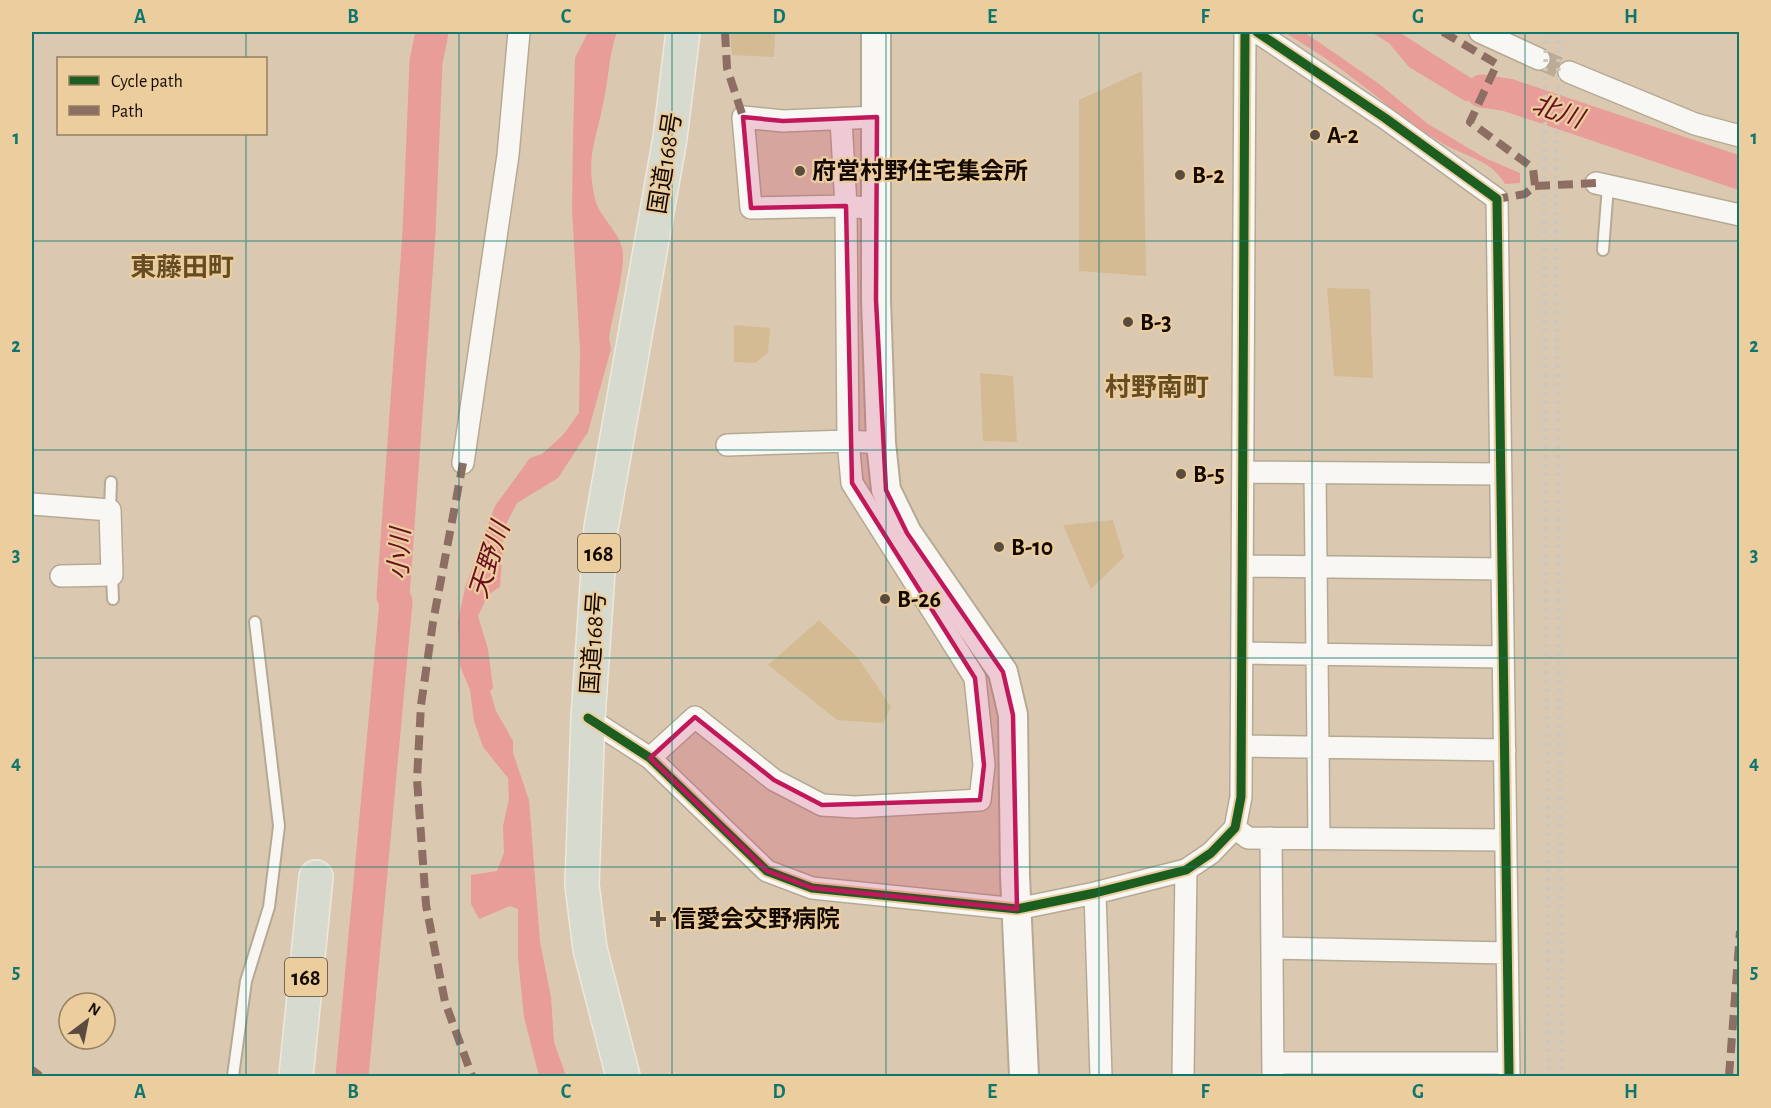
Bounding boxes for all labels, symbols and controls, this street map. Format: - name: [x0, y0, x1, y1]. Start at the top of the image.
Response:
- text: A: [134, 7, 146, 27]
- text: B: [347, 7, 359, 27]
- text: C: [561, 7, 572, 27]
- text: D: [772, 7, 786, 27]
- text: E: [987, 7, 997, 27]
- text: F: [1200, 7, 1210, 27]
- text: G: [1412, 7, 1424, 27]
- text: H: [1624, 7, 1638, 27]
- legend: [57, 57, 267, 135]
- text: Cycle path: [111, 73, 183, 91]
- water label: 北川: [1529, 90, 1590, 134]
- text: Path: [111, 103, 143, 121]
- street label: 国道168号: [644, 110, 686, 216]
- place label: A-2: [1327, 124, 1359, 148]
- text: 1: [12, 128, 20, 148]
- marker: A-2: [1308, 128, 1322, 142]
- text: 1: [1750, 128, 1758, 148]
- place label: 府営村野住宅集会所: [812, 158, 1028, 184]
- marker: 府営村野住宅集会所: [793, 164, 807, 178]
- place label: B-2: [1192, 164, 1225, 188]
- marker: B-2: [1173, 168, 1187, 182]
- district label: 東藤田町: [130, 253, 234, 281]
- place label: B-3: [1140, 311, 1172, 335]
- marker: B-3: [1121, 315, 1135, 329]
- text: 2: [11, 336, 21, 356]
- text: 2: [1749, 336, 1759, 356]
- district label: 村野南町: [1105, 373, 1209, 401]
- place label: B-5: [1193, 463, 1225, 487]
- marker: B-5: [1174, 467, 1188, 481]
- water label: 天野川: [466, 516, 515, 601]
- water label: 小川: [385, 524, 414, 581]
- road number: 168: [578, 534, 620, 572]
- place label: B-10: [1011, 536, 1053, 560]
- marker: B-10: [992, 540, 1006, 554]
- text: 3: [12, 545, 20, 565]
- text: 3: [1750, 545, 1758, 565]
- place label: B-26: [897, 588, 941, 612]
- street label: 国道168号: [576, 591, 610, 695]
- marker: B-26: [878, 592, 892, 606]
- text: 4: [11, 753, 21, 773]
- text: 4: [1749, 753, 1759, 773]
- place label: 信愛会交野病院: [672, 906, 840, 932]
- marker: 信愛会交野病院: [649, 910, 667, 928]
- road number: 168: [285, 958, 327, 996]
- text: 5: [12, 962, 20, 982]
- text: 5: [1750, 962, 1758, 982]
- north arrow: [57, 991, 117, 1051]
- text: N: [85, 999, 103, 1019]
- text: A: [134, 1082, 146, 1102]
- text: B: [347, 1082, 359, 1102]
- text: C: [561, 1082, 572, 1102]
- text: D: [772, 1082, 786, 1102]
- text: E: [987, 1082, 997, 1102]
- text: F: [1200, 1082, 1210, 1102]
- text: G: [1412, 1082, 1424, 1102]
- text: H: [1624, 1082, 1638, 1102]

